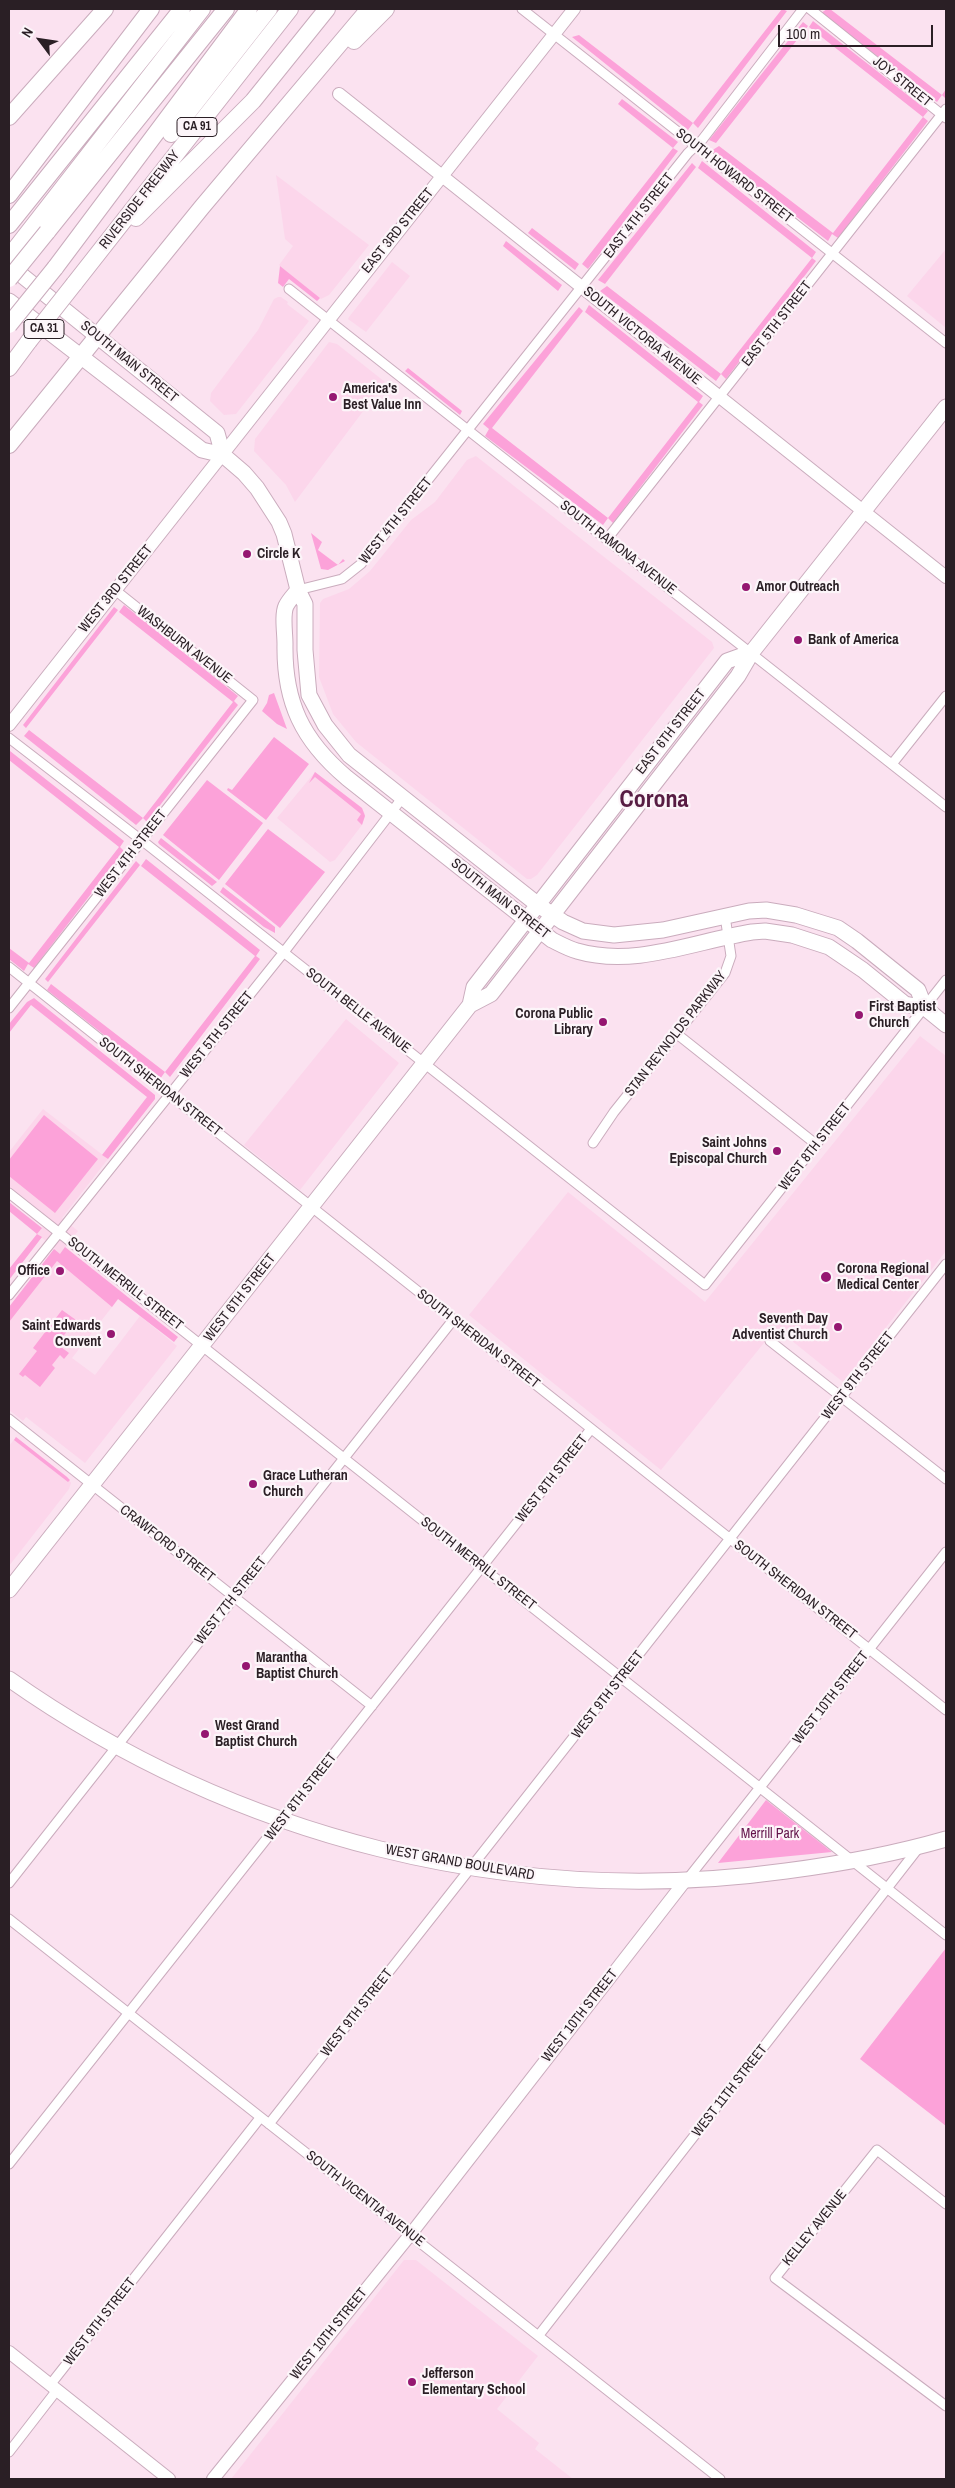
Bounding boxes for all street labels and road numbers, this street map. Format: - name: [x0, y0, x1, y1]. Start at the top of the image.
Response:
- street label: JOY STREET: [869, 53, 935, 111]
- road number: CA 91: [177, 118, 217, 136]
- street label: SOUTH HOWARD STREET: [672, 125, 796, 227]
- street label: RIVERSIDE FREEWAY: [96, 147, 184, 253]
- street label: EAST 4TH STREET: [601, 170, 677, 262]
- street label: EAST 3RD STREET: [359, 185, 437, 277]
- street label: EAST 5TH STREET: [739, 278, 815, 370]
- street label: SOUTH VICTORIA AVENUE: [580, 283, 704, 389]
- street label: SOUTH MAIN STREET: [77, 318, 181, 406]
- road number: CA 31: [24, 320, 64, 338]
- street label: WEST 4TH STREET: [356, 474, 436, 568]
- street label: SOUTH RAMONA AVENUE: [556, 497, 680, 599]
- street label: WEST 3RD STREET: [76, 542, 156, 636]
- street label: WASHBURN AVENUE: [133, 603, 235, 687]
- street label: EAST 6TH STREET: [633, 686, 709, 778]
- street label: WEST 4TH STREET: [92, 807, 170, 901]
- street label: SOUTH MAIN STREET: [447, 855, 553, 943]
- street label: SOUTH BELLE AVENUE: [302, 965, 414, 1057]
- street label: STAN REYNOLDS PARKWAY: [622, 968, 730, 1100]
- street label: WEST 5TH STREET: [177, 988, 257, 1082]
- street label: SOUTH SHERIDAN STREET: [95, 1034, 225, 1140]
- street label: WEST 8TH STREET: [776, 1100, 854, 1194]
- street label: SOUTH MERRILL STREET: [64, 1234, 186, 1334]
- street label: WEST 6TH STREET: [201, 1251, 279, 1345]
- street label: SOUTH SHERIDAN STREET: [413, 1286, 543, 1392]
- street label: WEST 9TH STREET: [819, 1329, 897, 1423]
- street label: WEST 8TH STREET: [513, 1432, 591, 1526]
- street label: CRAWFORD STREET: [116, 1502, 218, 1586]
- street label: SOUTH MERRILL STREET: [417, 1514, 539, 1614]
- street label: SOUTH SHERIDAN STREET: [730, 1537, 860, 1643]
- street label: WEST 7TH STREET: [192, 1554, 270, 1648]
- street label: WEST 9TH STREET: [569, 1648, 647, 1742]
- street label: WEST 10TH STREET: [790, 1648, 872, 1748]
- street label: WEST 8TH STREET: [262, 1750, 340, 1844]
- street label: WEST GRAND BOULEVARD: [384, 1842, 536, 1884]
- street label: WEST 9TH STREET: [318, 1966, 396, 2060]
- street label: WEST 10TH STREET: [539, 1966, 621, 2066]
- street label: WEST 11TH STREET: [689, 2042, 771, 2140]
- street label: SOUTH VICENTIA AVENUE: [302, 2147, 428, 2251]
- street label: KELLEY AVENUE: [779, 2187, 851, 2269]
- street label: WEST 9TH STREET: [61, 2275, 139, 2369]
- street label: WEST 10TH STREET: [287, 2285, 371, 2383]

